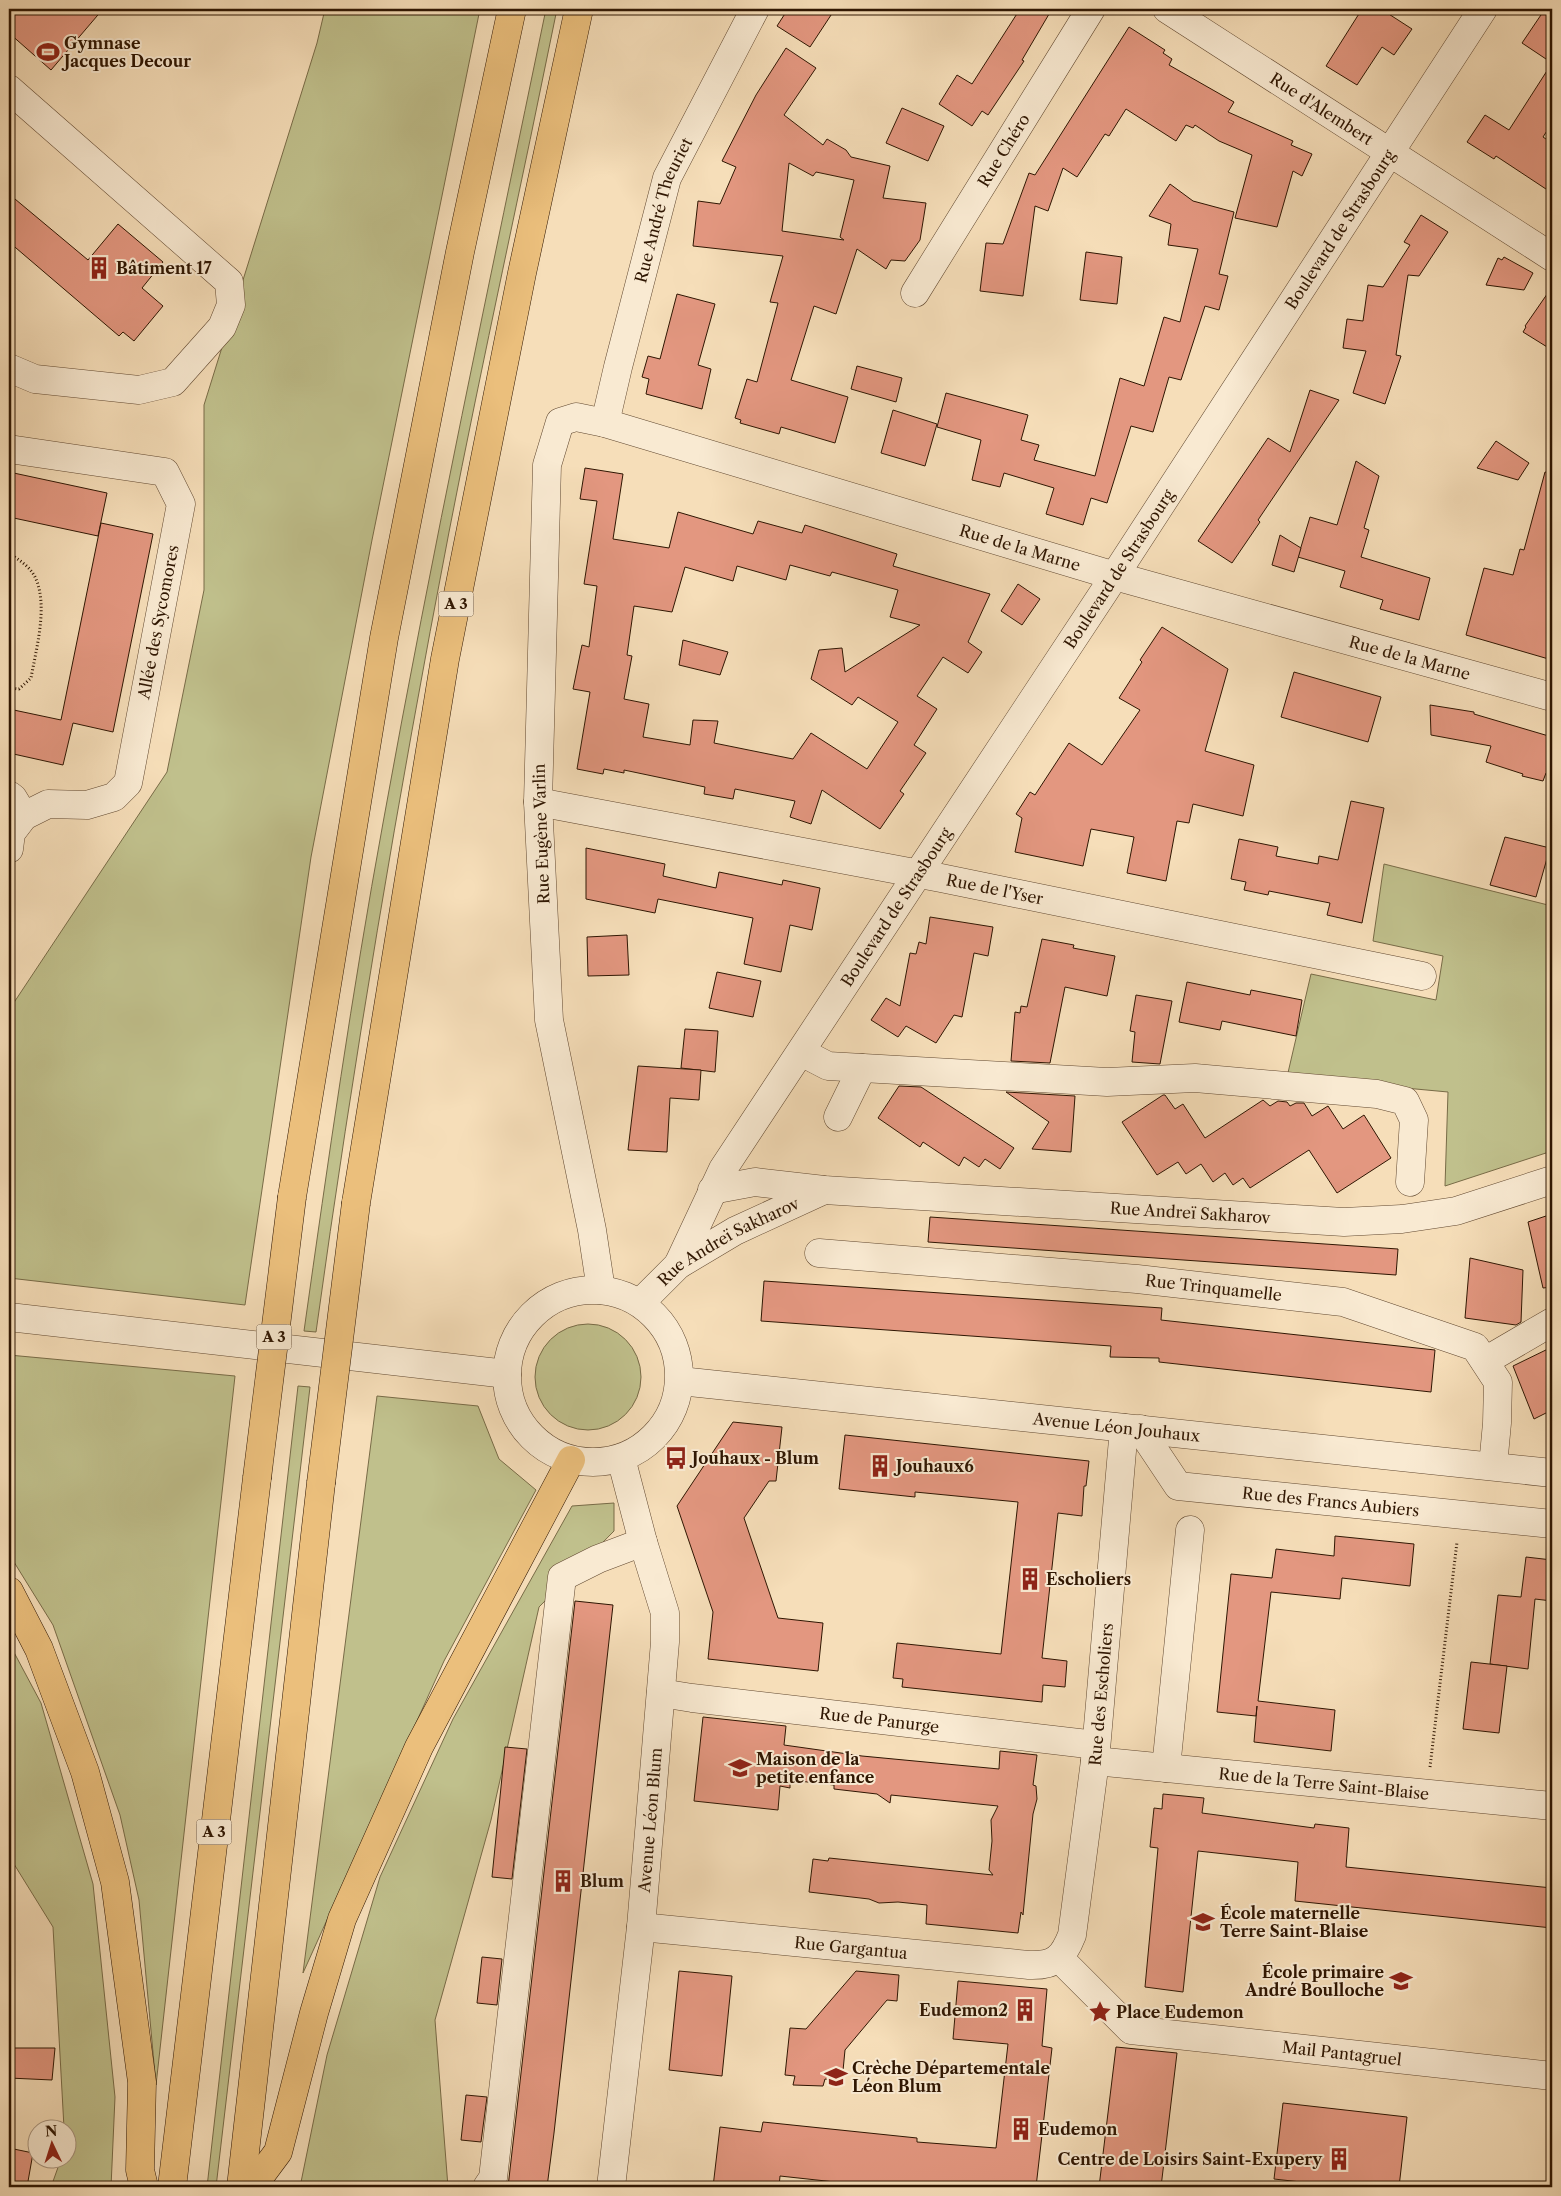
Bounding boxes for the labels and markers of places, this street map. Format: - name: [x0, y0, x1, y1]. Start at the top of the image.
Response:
- place label: Gymnase Jacques Decour: [61, 33, 191, 71]
- sports icon: Gymnase Jacques Decour: [35, 39, 61, 65]
- building icon: Bâtiment 17: [86, 255, 112, 281]
- place label: Bâtiment 17: [116, 258, 212, 278]
- bus stop icon: Jouhaux - Blum: [663, 1445, 689, 1471]
- place label: Jouhaux - Blum: [689, 1448, 819, 1468]
- building icon: Jouhaux6: [867, 1453, 893, 1479]
- place label: Jouhaux6: [893, 1456, 974, 1476]
- building icon: Escholiers: [1017, 1566, 1043, 1592]
- place label: Escholiers: [1046, 1569, 1131, 1589]
- place label: Maison de la petite enfance: [756, 1749, 875, 1787]
- school or university icon: Maison de la petite enfance: [727, 1755, 753, 1781]
- building icon: Blum: [550, 1868, 576, 1894]
- place label: Blum: [580, 1871, 624, 1891]
- place label: École maternelle Terre Saint-Blaise: [1220, 1903, 1369, 1941]
- school or university icon: École maternelle Terre Saint-Blaise: [1190, 1909, 1216, 1935]
- place label: École primaire André Boulloche: [1244, 1962, 1384, 2000]
- school or university icon: École primaire André Boulloche: [1388, 1968, 1414, 1994]
- building icon: Eudemon2: [1012, 1997, 1038, 2023]
- place icon: Place Eudemon: [1087, 1999, 1113, 2025]
- place label: Eudemon2: [919, 2000, 1008, 2020]
- place label: Place Eudemon: [1116, 2002, 1244, 2022]
- place label: Crèche Départementale Léon Blum: [852, 2058, 1050, 2096]
- school or university icon: Crèche Départementale Léon Blum: [823, 2064, 849, 2090]
- building icon: Eudemon: [1008, 2116, 1034, 2142]
- place label: Eudemon: [1038, 2119, 1118, 2139]
- building icon: Centre de Loisirs Saint-Exupery: [1326, 2146, 1352, 2172]
- place label: Centre de Loisirs Saint-Exupery: [1058, 2149, 1323, 2169]

